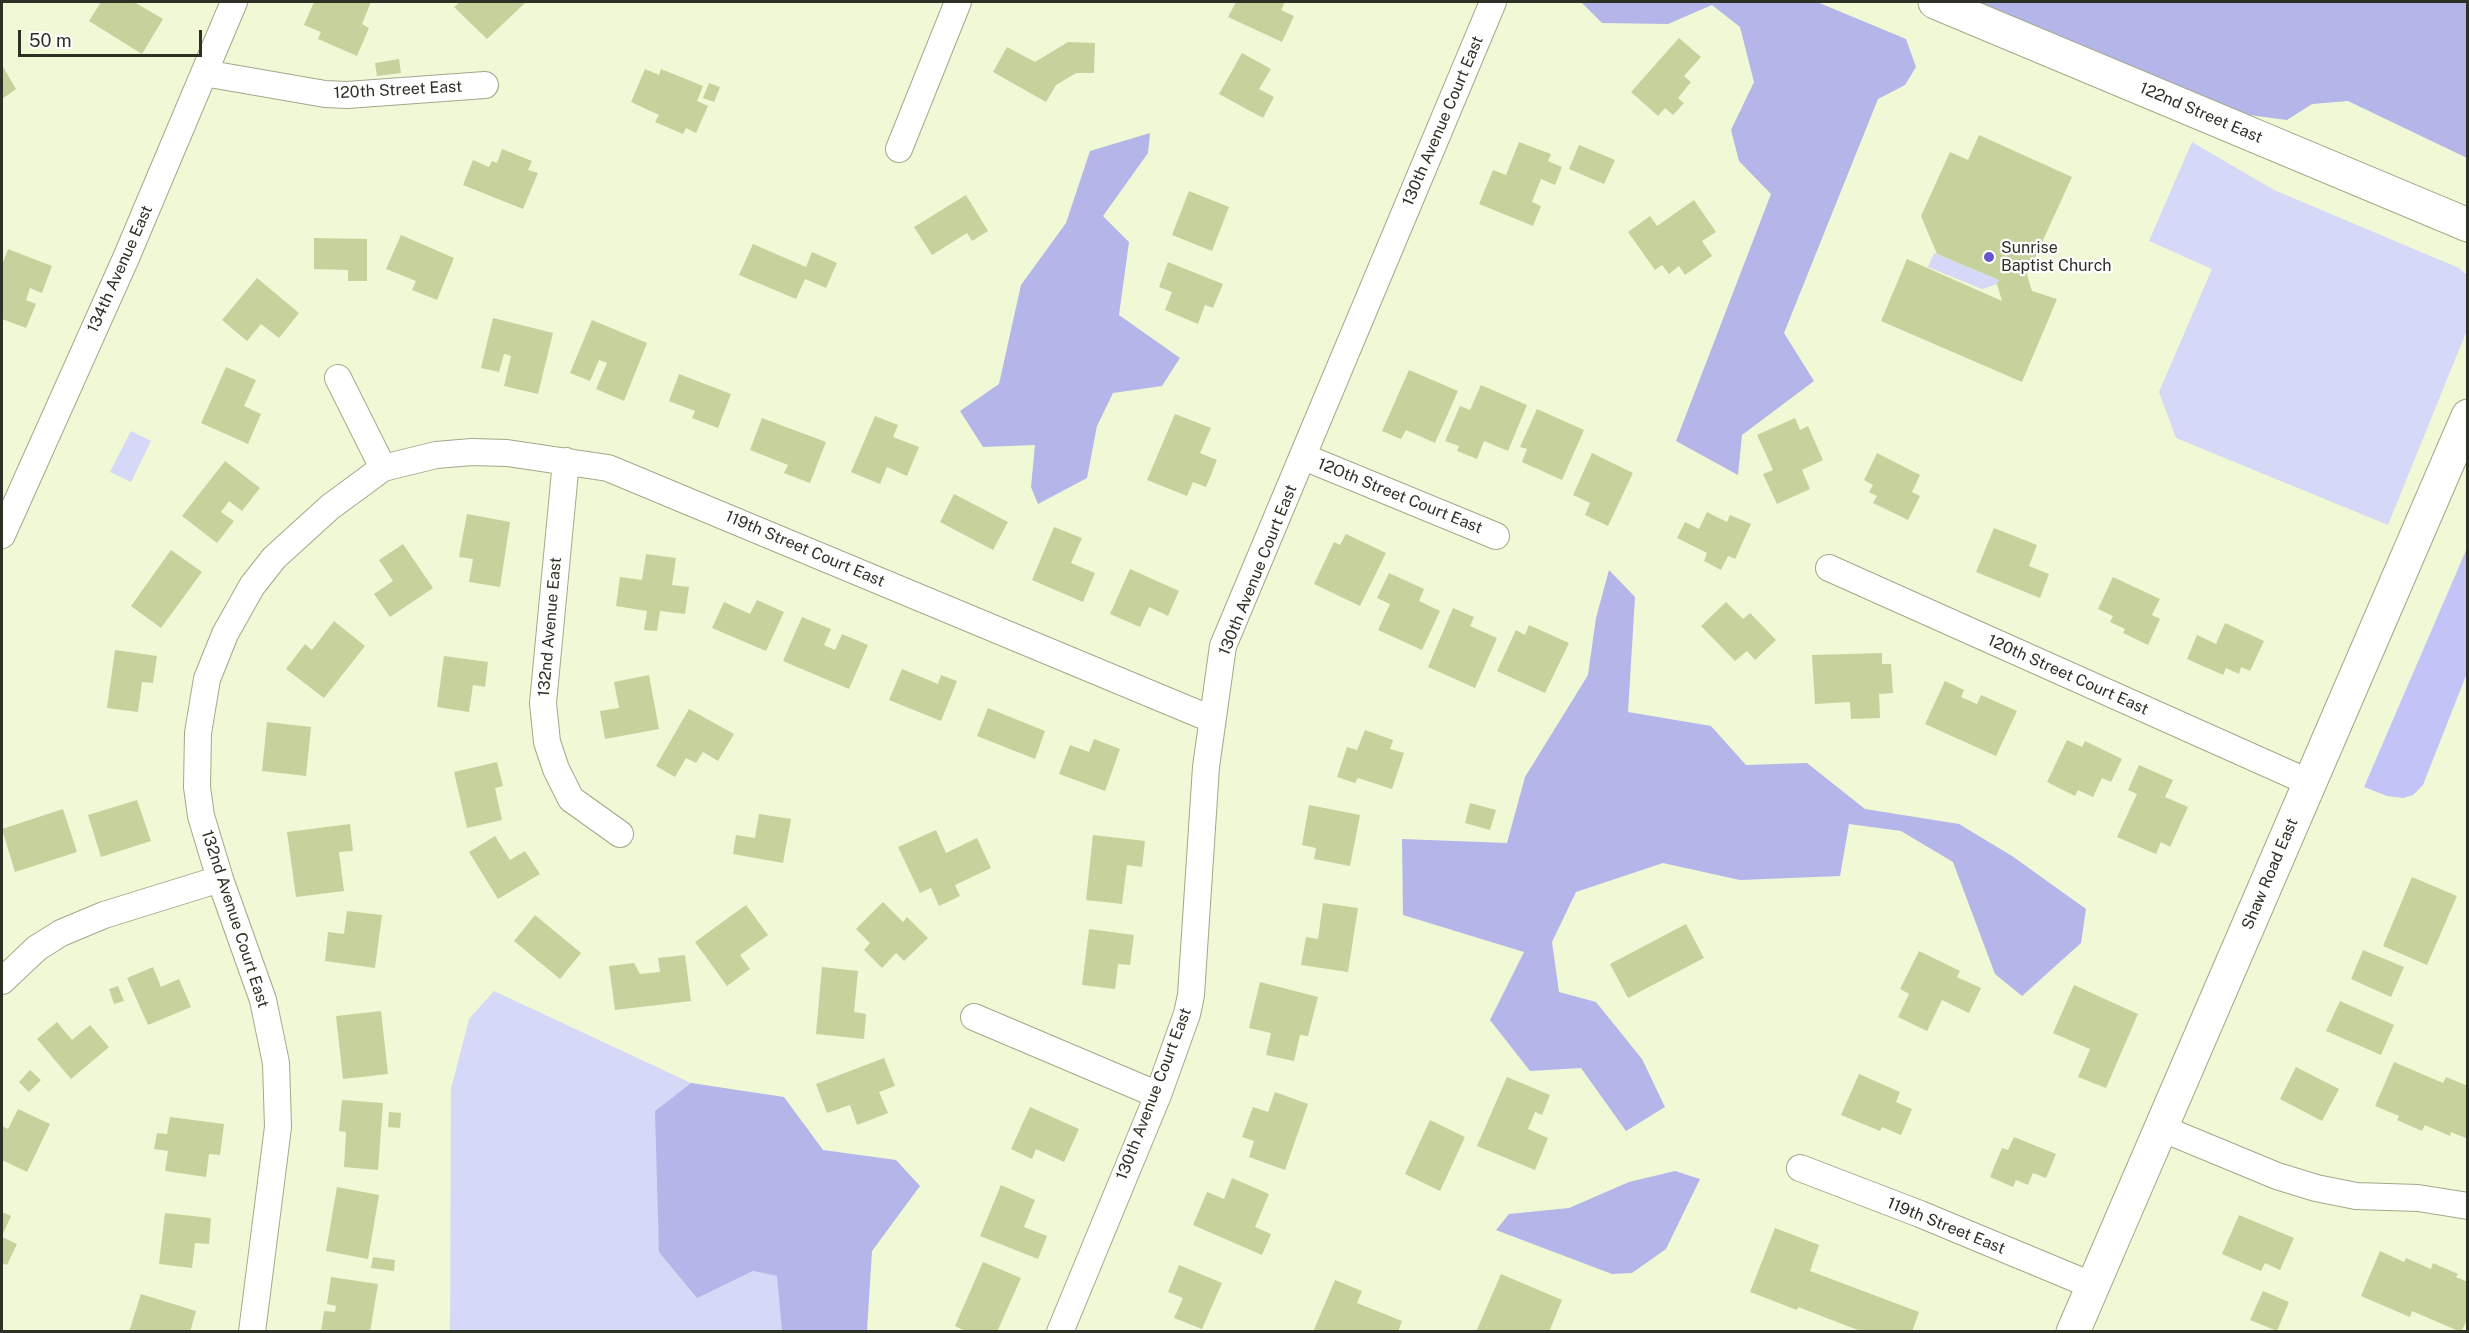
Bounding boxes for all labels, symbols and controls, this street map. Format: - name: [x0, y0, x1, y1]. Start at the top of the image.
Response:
- scale bar: [21, 18, 206, 56]
- text: 50 m: [29, 30, 72, 51]
- street label: 130th Avenue Court East: [1398, 33, 1488, 209]
- street label: 120th Street East: [333, 77, 463, 103]
- street label: 122nd Street East: [2137, 78, 2265, 148]
- street label: 134th Avenue East: [83, 202, 157, 336]
- place label: Sunrise Baptist Church: [2001, 238, 2112, 276]
- marker: Sunrise Baptist Church: [1982, 250, 1996, 264]
- street label: 12Oth Street Court East: [1315, 454, 1485, 538]
- street label: 130th Avenue Court East: [1215, 482, 1301, 658]
- street label: 119th Street Court East: [722, 507, 888, 591]
- street label: 132nd Avenue East: [534, 556, 566, 698]
- street label: 120th Street Court East: [1985, 631, 2151, 719]
- street label: Shaw Road East: [2238, 815, 2302, 933]
- street label: 132nd Avenue Court East: [197, 828, 273, 1010]
- street label: 130th Avenue Court East: [1112, 1005, 1196, 1183]
- street label: 119th Street East: [1884, 1194, 2008, 1258]

